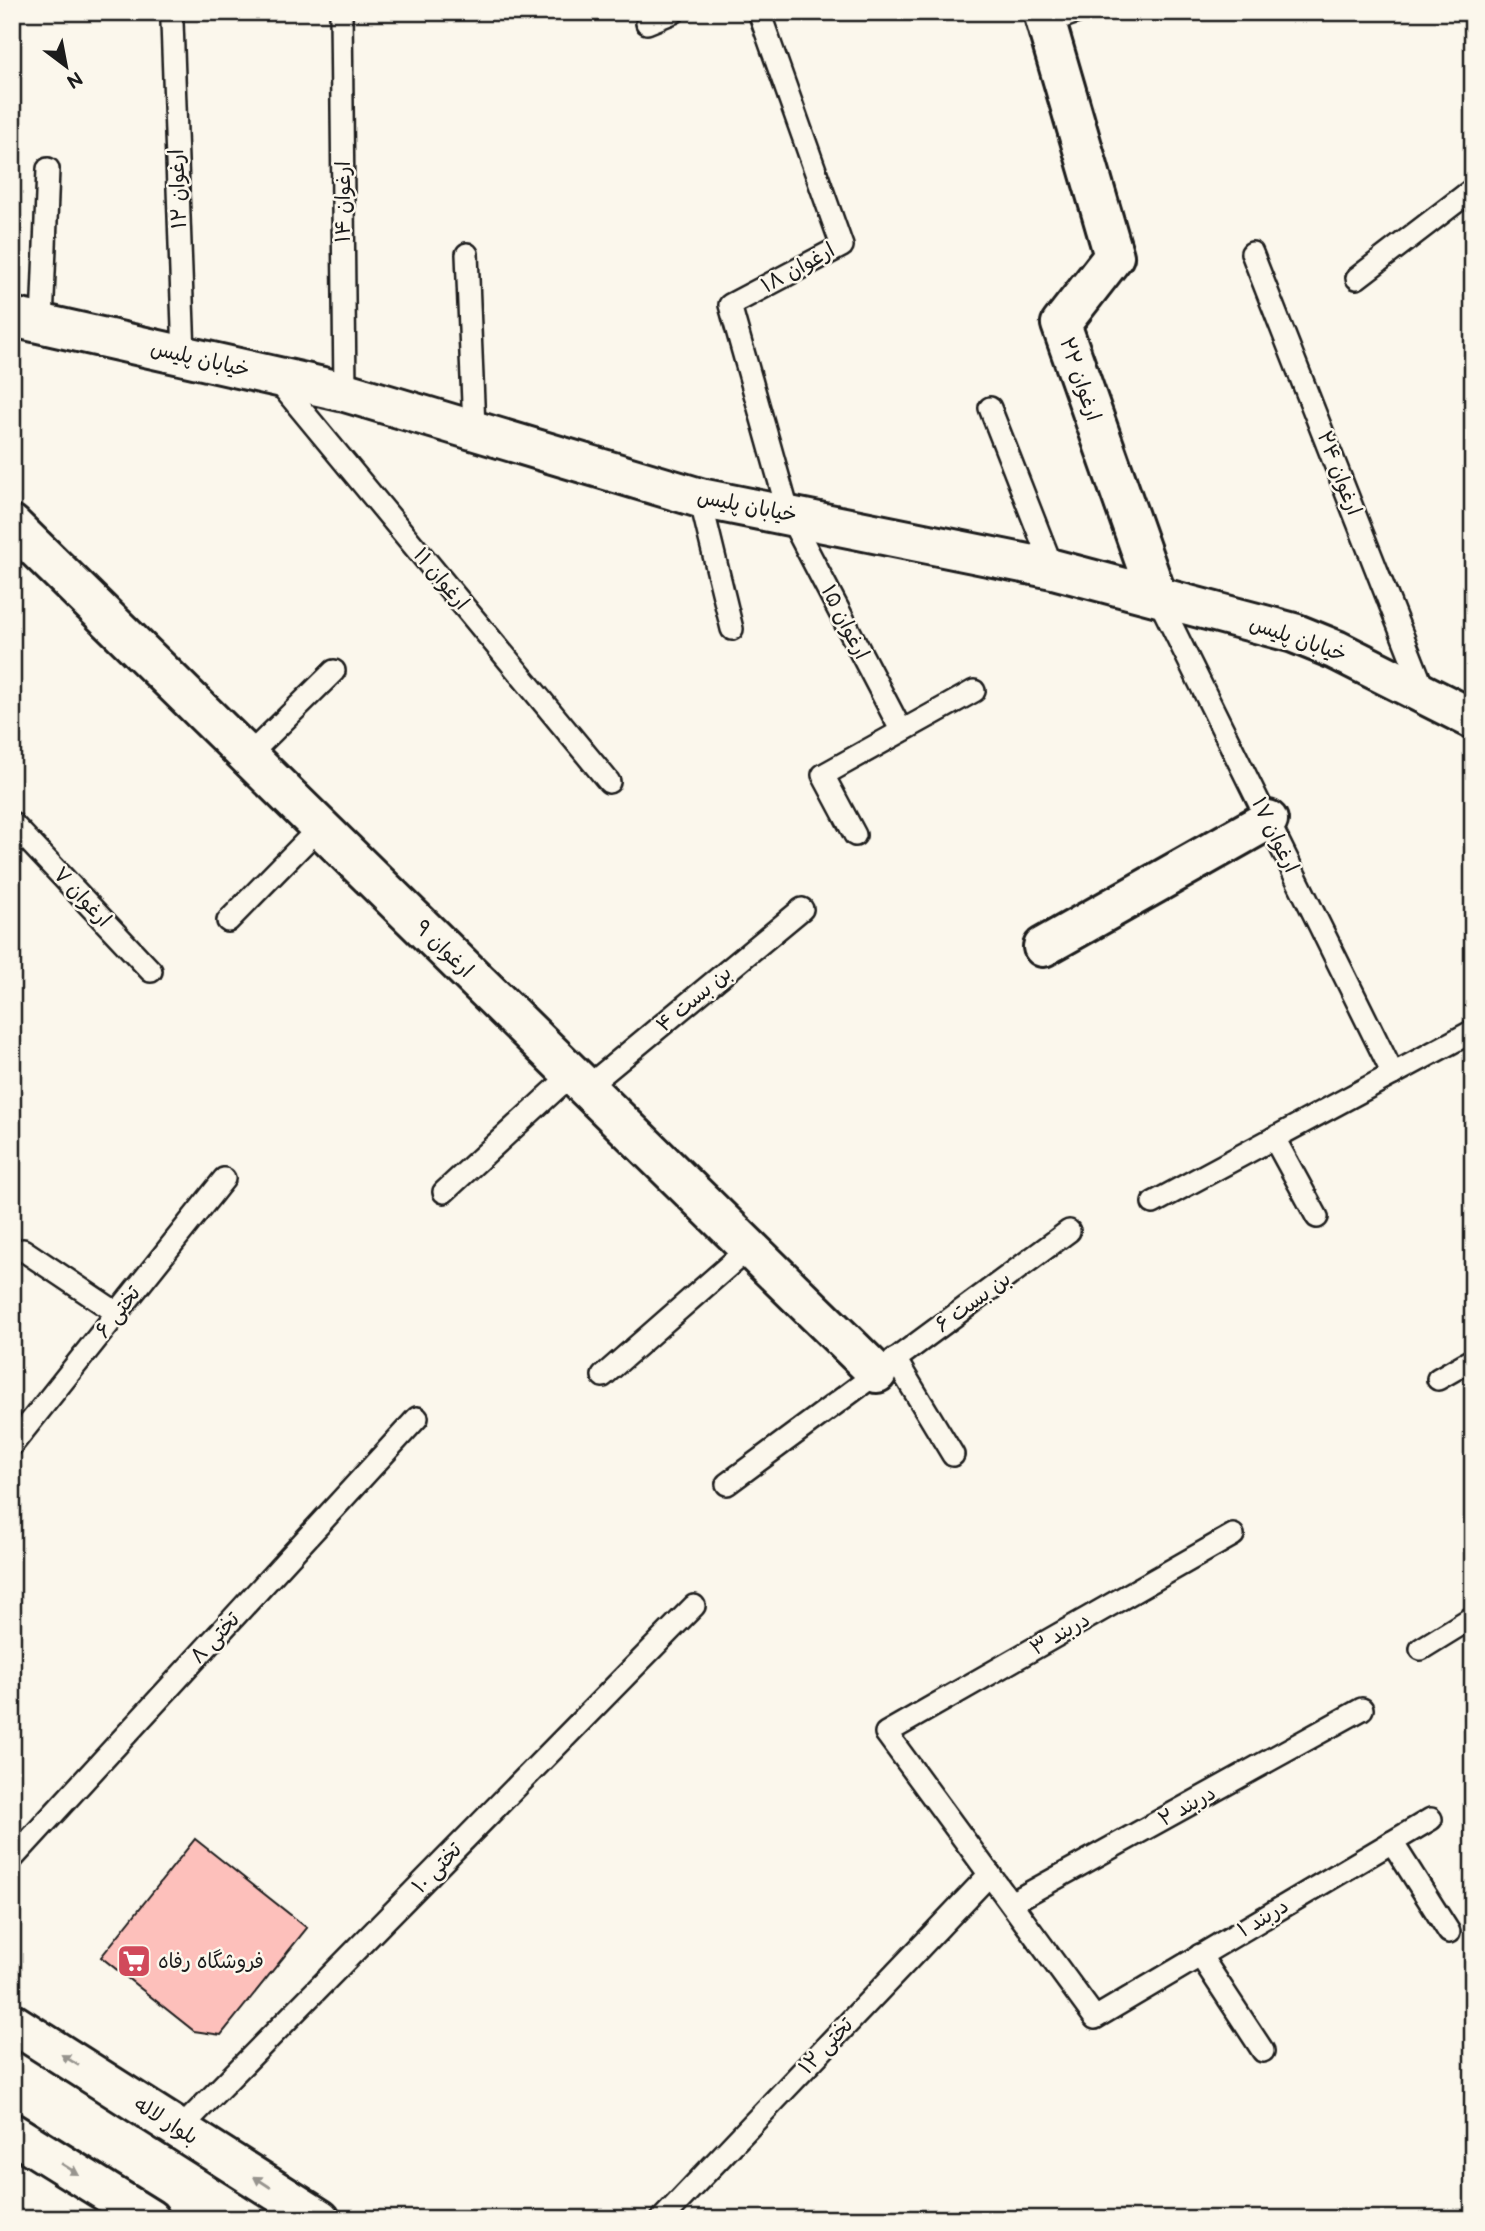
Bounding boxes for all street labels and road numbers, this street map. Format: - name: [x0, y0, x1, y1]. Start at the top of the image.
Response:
- street label: ارغوان ۱۲: [164, 149, 192, 229]
- street label: ارغوان ۱۴: [331, 161, 356, 243]
- street label: ارغوان ۱۸: [757, 238, 839, 298]
- street label: ارغوان ۲۲: [1054, 334, 1106, 424]
- street label: خیابان پلیس: [148, 335, 252, 383]
- street label: ارغوان ۲۴: [1312, 427, 1366, 519]
- street label: خیابان پلیس: [695, 484, 799, 528]
- street label: ارغوان ۱۱: [408, 543, 474, 615]
- street label: ارغوان ۱۵: [816, 581, 874, 663]
- street label: خیابان پلیس: [1246, 611, 1350, 667]
- street label: ارغوان ۱۷: [1246, 793, 1304, 877]
- street label: ارغوان ۷: [48, 862, 116, 932]
- street label: ارغوان ۹: [410, 915, 478, 983]
- street label: بن بست ۴: [651, 960, 737, 1038]
- street label: بن بست ۶: [930, 1266, 1016, 1338]
- street label: تختی ۶: [90, 1280, 147, 1344]
- street label: تختی ۸: [185, 1606, 246, 1670]
- street label: دربند ۳: [1026, 1607, 1094, 1661]
- street label: دربند ۲: [1154, 1780, 1220, 1832]
- street label: تختی ۱۰: [407, 1837, 469, 1899]
- street label: دربند ۱: [1233, 1893, 1293, 1943]
- street label: تختی ۱۲: [794, 2012, 860, 2080]
- street label: بلوار لاله: [129, 2092, 203, 2150]

